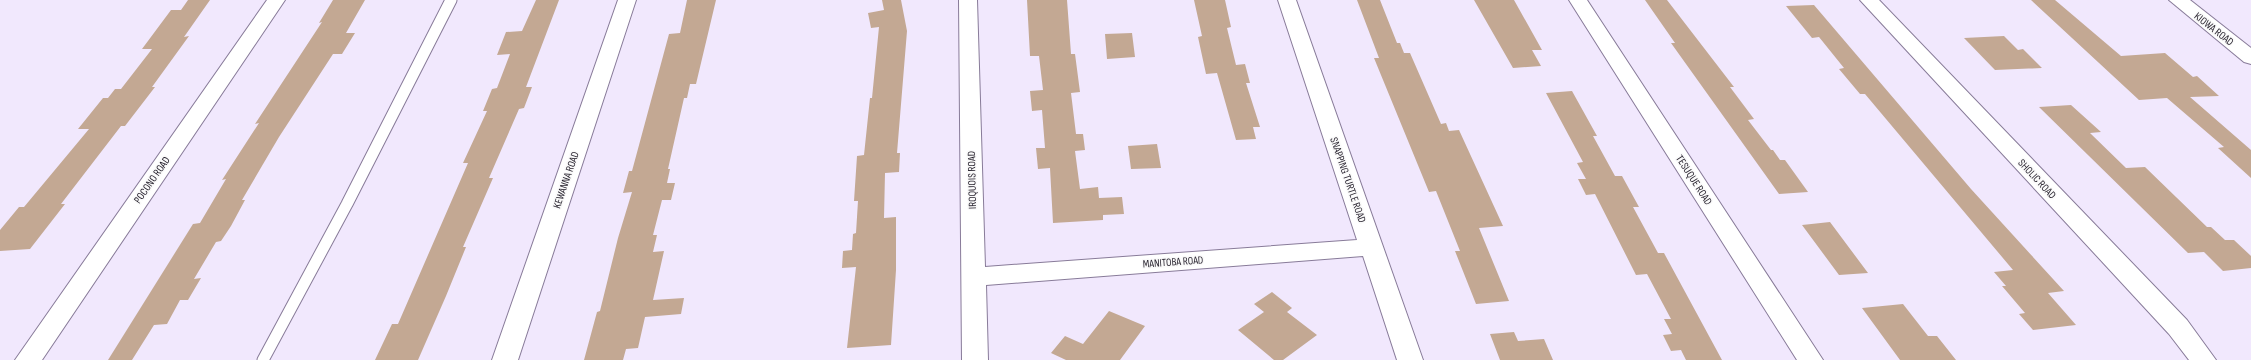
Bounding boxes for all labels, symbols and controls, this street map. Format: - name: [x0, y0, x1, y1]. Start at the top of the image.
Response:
- street label: KIOWA ROAD: [2192, 10, 2236, 48]
- street label: SNAPPING TURTLE ROAD: [1327, 136, 1369, 224]
- street label: KEWANNA ROAD: [550, 150, 582, 210]
- street label: IROQUOIS ROAD: [965, 151, 979, 209]
- street label: TESUQUE ROAD: [1673, 153, 1715, 207]
- street label: POCONO ROAD: [131, 154, 173, 206]
- street label: SHOLIC ROAD: [2015, 156, 2059, 202]
- street label: MANITOBA ROAD: [1142, 253, 1204, 271]

